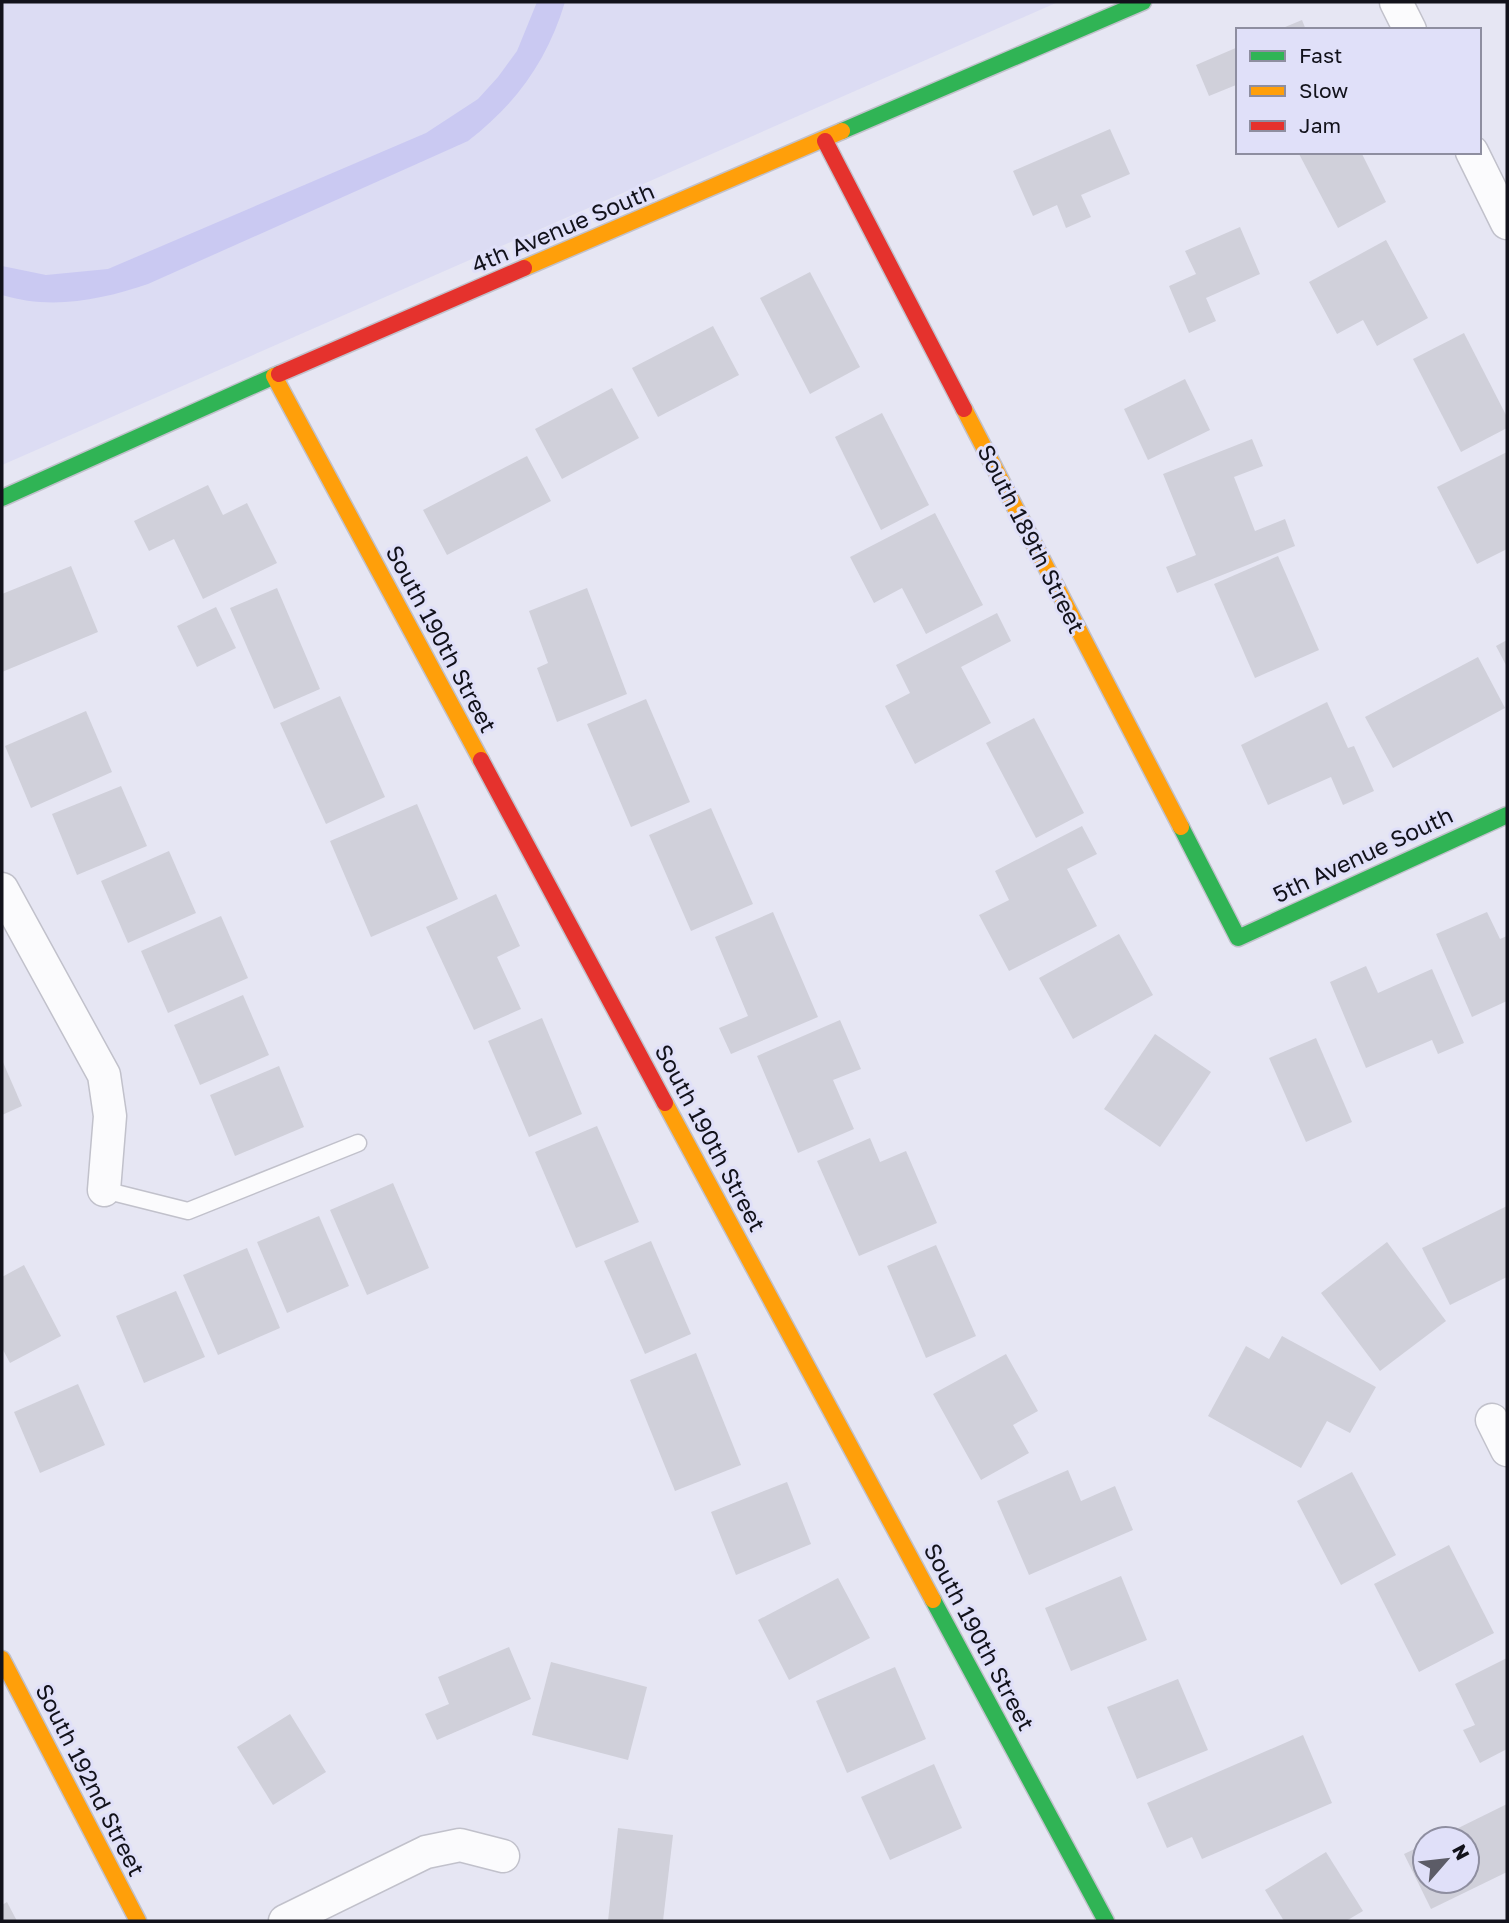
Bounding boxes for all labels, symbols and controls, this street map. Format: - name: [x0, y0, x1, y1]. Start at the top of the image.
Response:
- legend: [1236, 28, 1481, 154]
- text: Fast: [1299, 42, 1342, 68]
- text: Slow: [1299, 77, 1348, 103]
- text: Jam: [1299, 112, 1341, 138]
- street label: 4th Avenue South: [467, 176, 658, 278]
- street label: South 189th Street: [972, 440, 1092, 637]
- street label: South 190th Street: [381, 540, 503, 737]
- street label: 5th Avenue South: [1268, 800, 1457, 908]
- street label: South 190th Street: [650, 1039, 772, 1236]
- street label: South 190th Street: [919, 1538, 1041, 1735]
- street label: South 192nd Street: [30, 1679, 152, 1880]
- north arrow: [1411, 1825, 1481, 1895]
- text: N: [1448, 1840, 1475, 1864]

